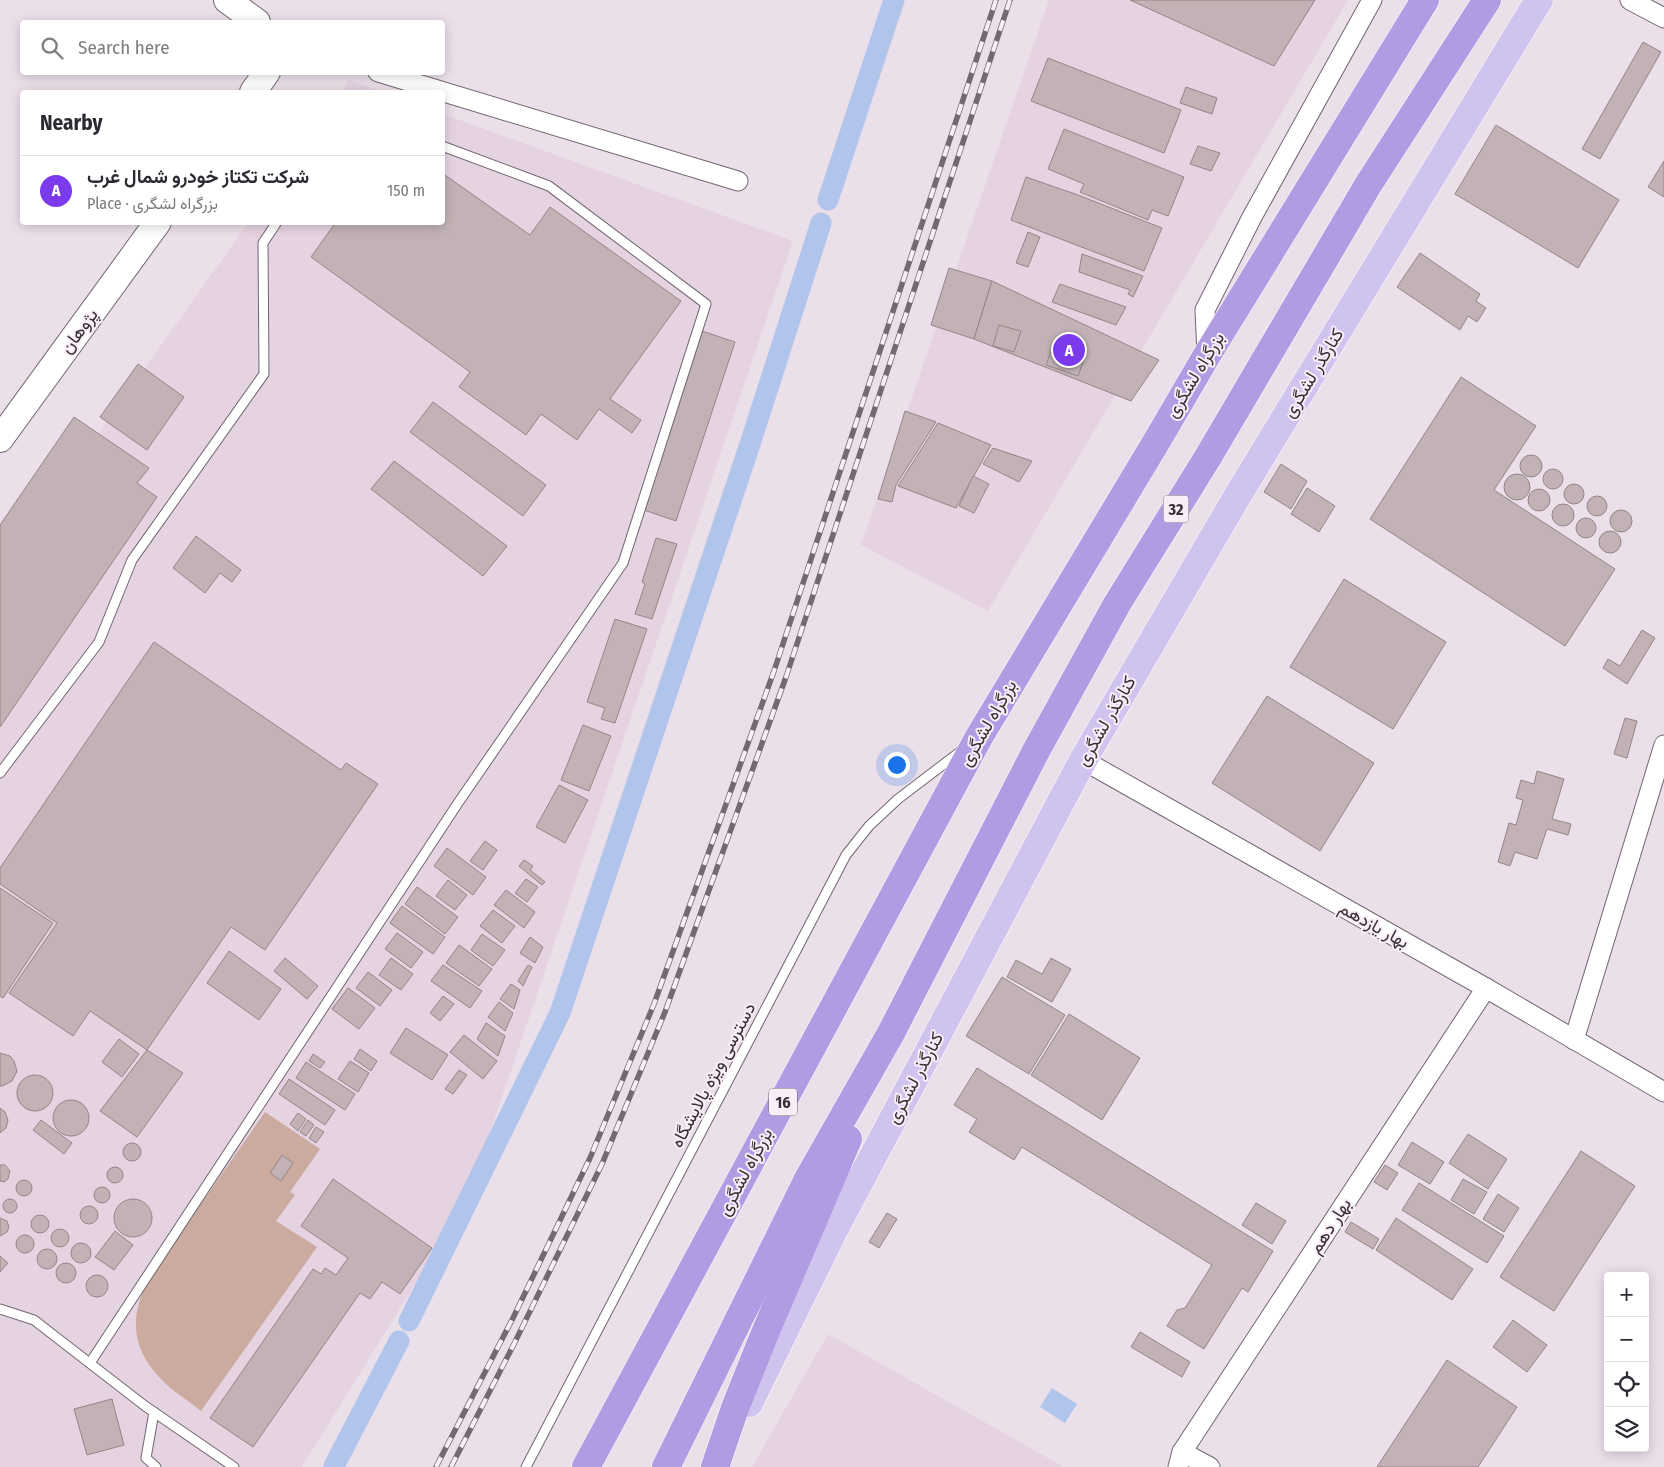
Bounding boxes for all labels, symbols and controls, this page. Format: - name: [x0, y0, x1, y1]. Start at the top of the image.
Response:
- search box: [20, 20, 445, 75]
- icon: search: [38, 34, 66, 62]
- text: Search here: [78, 36, 170, 59]
- text: Nearby: [40, 110, 102, 136]
- text: شرکت تکتاز خودرو شمال غرب: [87, 165, 309, 188]
- text: A: [52, 181, 60, 200]
- text: 150 m: [387, 181, 425, 200]
- text: Place · بزرگراه لشگری: [87, 194, 218, 213]
- street label: پژوهان: [55, 304, 103, 358]
- street label: کنارگذر لشگری: [1278, 324, 1348, 422]
- street label: بزرگراه لشگری: [1161, 328, 1229, 422]
- pin: A: [1053, 331, 1085, 369]
- road number: 32: [1164, 496, 1188, 522]
- street label: کنارگذر لشگری: [1071, 672, 1141, 770]
- street label: بزرگراه لشگری: [954, 676, 1022, 770]
- your location: [884, 752, 910, 778]
- street label: بهار یازدهم: [1335, 897, 1413, 954]
- street label: دسترسی ویژه پالایشگاه: [665, 999, 761, 1152]
- street label: کنارگذر لشگری: [882, 1028, 948, 1128]
- road number: 16: [769, 1088, 797, 1116]
- street label: بزرگراه لشگری: [713, 1124, 777, 1220]
- street label: بهار دهم: [1304, 1194, 1357, 1258]
- map controls: [1604, 1272, 1649, 1452]
- button: +: [1604, 1272, 1649, 1317]
- button: −: [1604, 1317, 1649, 1362]
- button: locate: [1604, 1362, 1649, 1407]
- button: layers: [1604, 1407, 1649, 1452]

